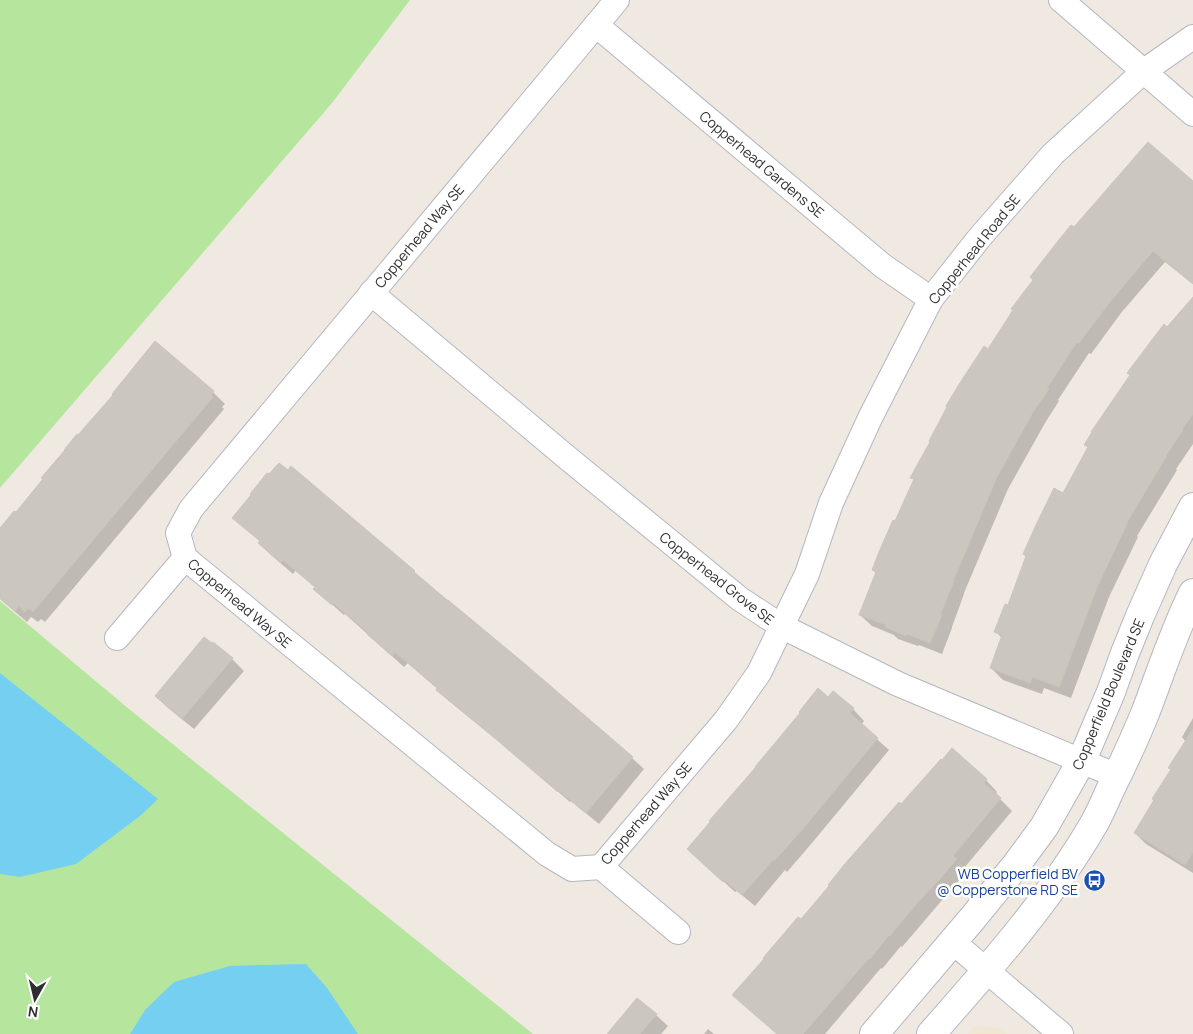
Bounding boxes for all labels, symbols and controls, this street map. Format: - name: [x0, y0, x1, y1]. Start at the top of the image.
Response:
- street label: Copperhead Gardens SE: [696, 106, 828, 222]
- street label: Copperhead Way SE: [370, 180, 468, 292]
- street label: Copperhead Road SE: [924, 190, 1024, 308]
- street label: Copperhead Grove SE: [656, 527, 778, 629]
- street label: Copperhead Way SE: [184, 554, 296, 652]
- street label: Copperfield Boulevard SE: [1068, 615, 1149, 773]
- street label: Copperhead Way SE: [596, 758, 696, 868]
- place label: WB Copperfield BV @ Copperstone RD SE: [937, 864, 1079, 899]
- bus stop icon: WB Copperfield BV @ Copperstone RD SE: [1082, 869, 1106, 893]
- north arrow: [10, 974, 60, 1024]
- text: N: [27, 1002, 39, 1022]

